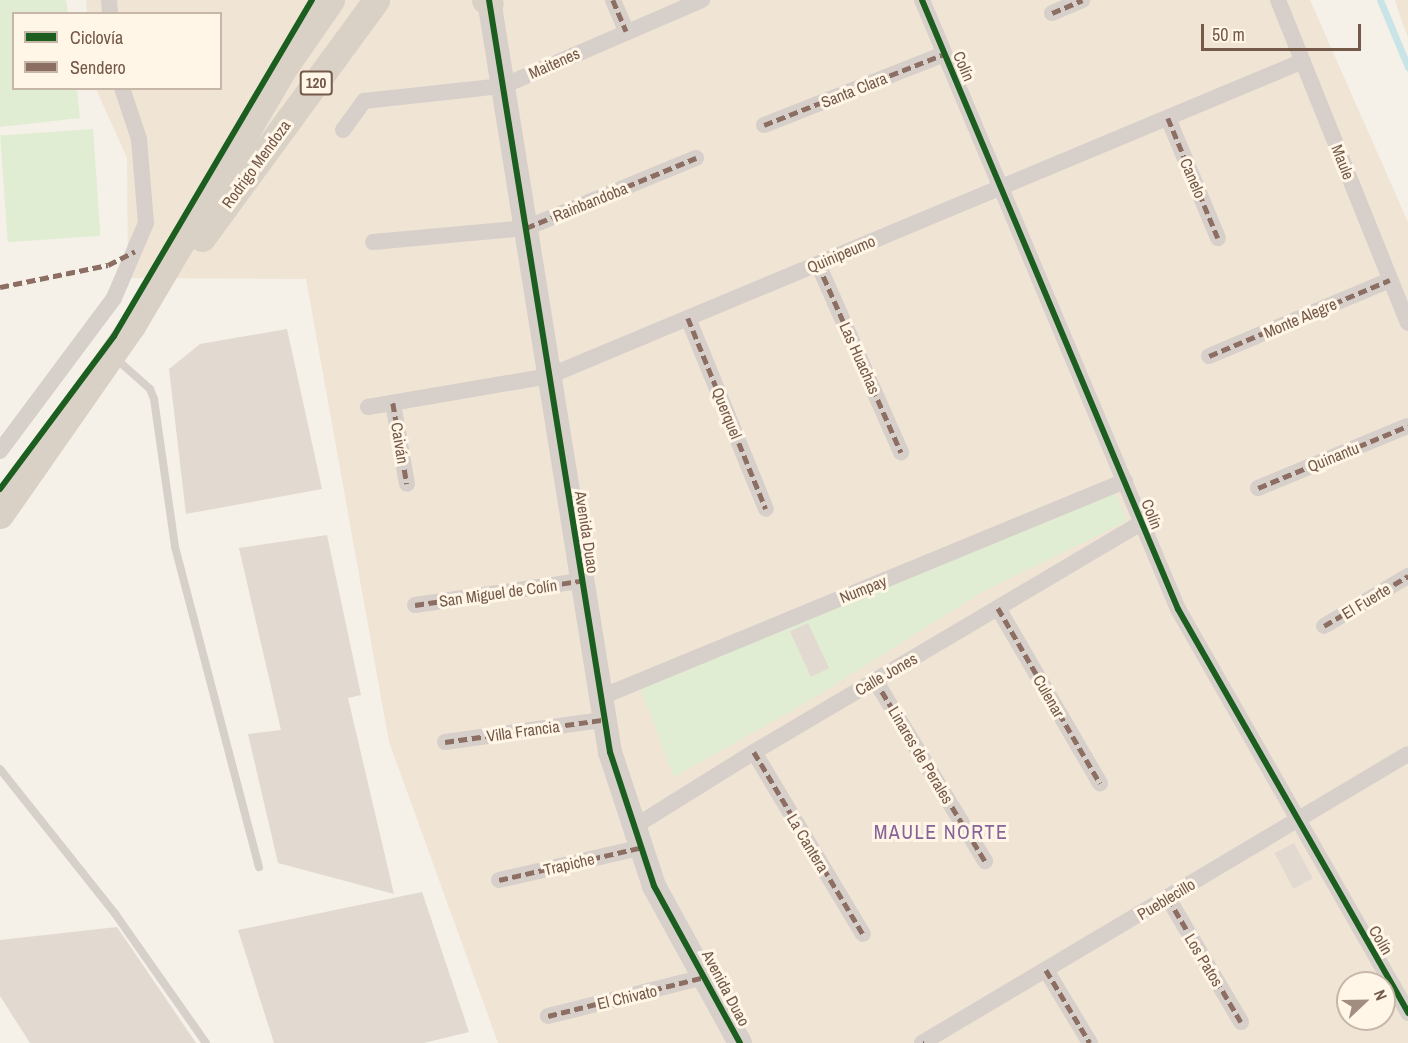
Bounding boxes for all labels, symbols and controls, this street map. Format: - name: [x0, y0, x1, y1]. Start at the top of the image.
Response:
- legend: [12, 12, 222, 90]
- scale bar: [1204, 12, 1364, 50]
- text: 50 m: [1212, 22, 1245, 47]
- text: Ciclovía: [70, 25, 123, 50]
- street label: Maitenes: [525, 43, 583, 83]
- street label: Colín: [949, 48, 979, 84]
- text: Sendero: [70, 55, 126, 80]
- street label: Santa Clara: [818, 68, 890, 112]
- road number: 120: [300, 71, 332, 95]
- street label: Rodrigo Mendoza: [218, 116, 294, 212]
- street label: Maule: [1327, 142, 1359, 182]
- street label: Canelo: [1176, 155, 1210, 201]
- street label: Rainbandoba: [550, 178, 630, 226]
- street label: Quinipeumo: [804, 231, 878, 277]
- street label: Monte Alegre: [1260, 294, 1340, 342]
- street label: Las Huachas: [836, 319, 884, 397]
- street label: Querquel: [708, 384, 746, 442]
- street label: Caiván: [387, 421, 413, 465]
- street label: Quinantu: [1304, 438, 1362, 476]
- street label: Avenida Duao: [571, 490, 603, 574]
- street label: Colín: [1138, 496, 1166, 532]
- street label: Numpay: [837, 571, 889, 607]
- street label: San Miguel de Colín: [438, 575, 558, 611]
- street label: El Fuerte: [1338, 579, 1394, 623]
- street label: Calle Jones: [852, 649, 920, 699]
- street label: Culenar: [1029, 671, 1069, 721]
- street label: Linares de Perales: [884, 703, 958, 807]
- street label: Villa Francia: [485, 716, 561, 746]
- street label: La Cantera: [783, 810, 833, 876]
- district label: MAULE NORTE: [874, 819, 1008, 843]
- street label: Trapiche: [542, 849, 596, 879]
- street label: Pueblecillo: [1134, 874, 1198, 924]
- street label: Colín: [1365, 922, 1397, 958]
- street label: Los Patos: [1181, 930, 1227, 990]
- street label: Avenida Duao: [698, 947, 754, 1029]
- north arrow: [1336, 971, 1396, 1031]
- street label: El Chivato: [595, 981, 659, 1013]
- text: N: [1369, 986, 1393, 1004]

